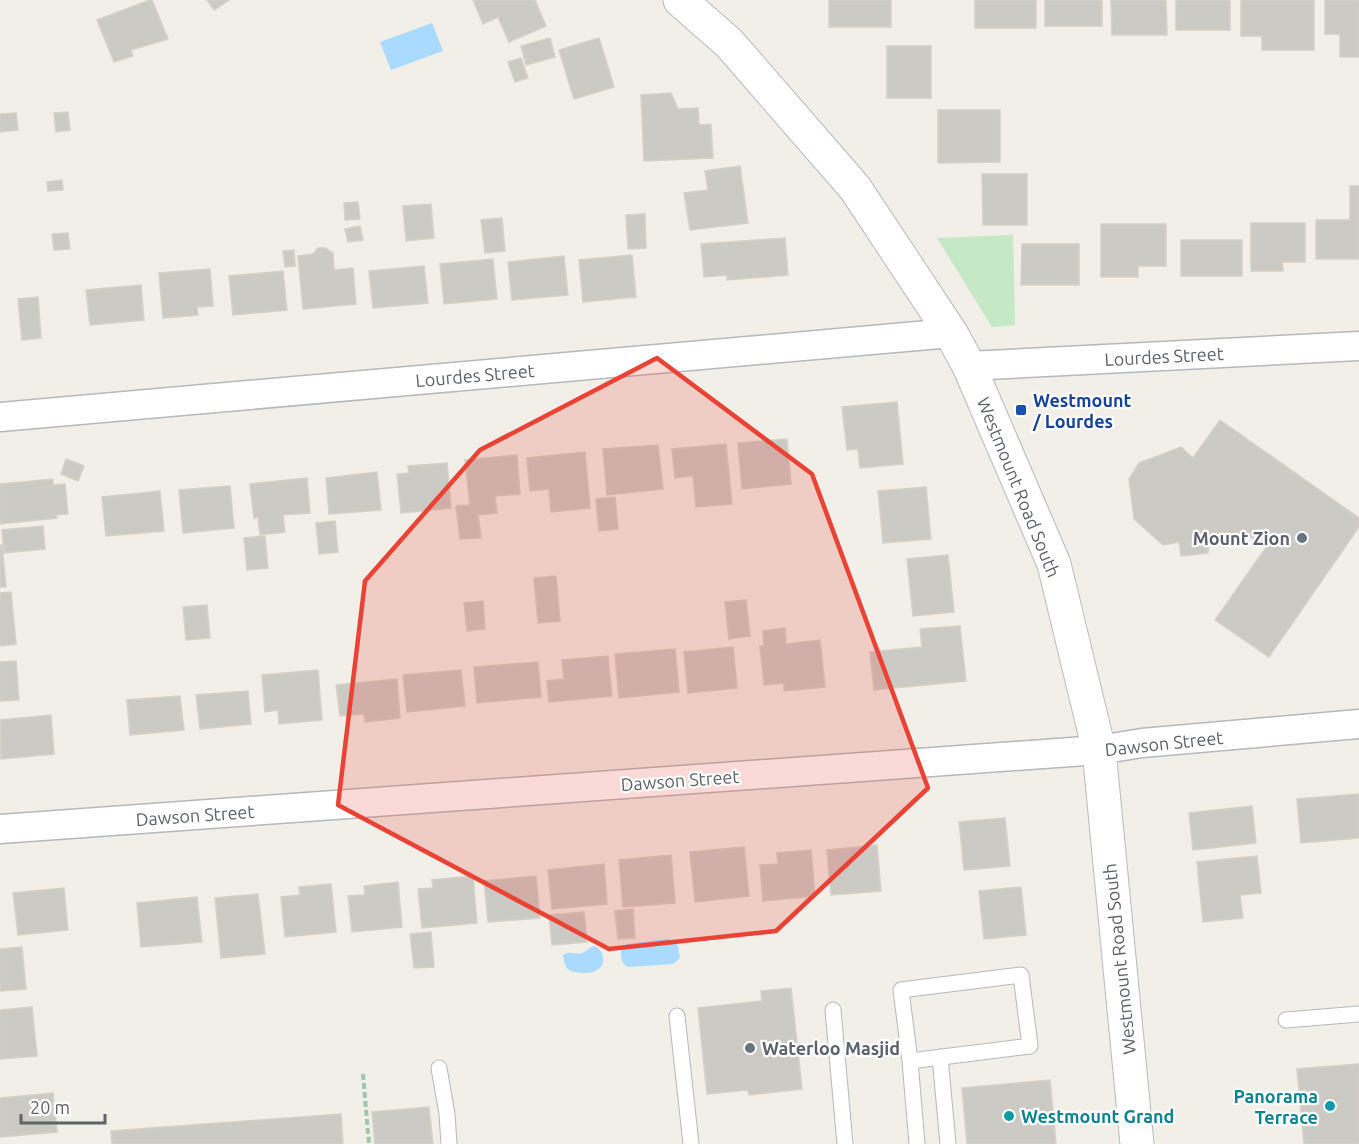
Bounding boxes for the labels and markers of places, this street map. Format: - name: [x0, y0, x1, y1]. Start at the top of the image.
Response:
- place label: Westmount / Lourdes: [1032, 390, 1131, 431]
- marker: Westmount / Lourdes: [1014, 403, 1028, 417]
- place label: Mount Zion: [1193, 528, 1290, 548]
- marker: Mount Zion: [1295, 531, 1309, 545]
- place label: Waterloo Masjid: [762, 1038, 900, 1058]
- marker: Waterloo Masjid: [743, 1041, 757, 1055]
- place label: Panorama Terrace: [1233, 1086, 1318, 1127]
- marker: Panorama Terrace: [1323, 1099, 1337, 1113]
- place label: Westmount Grand: [1021, 1106, 1174, 1126]
- marker: Westmount Grand: [1002, 1109, 1016, 1123]

